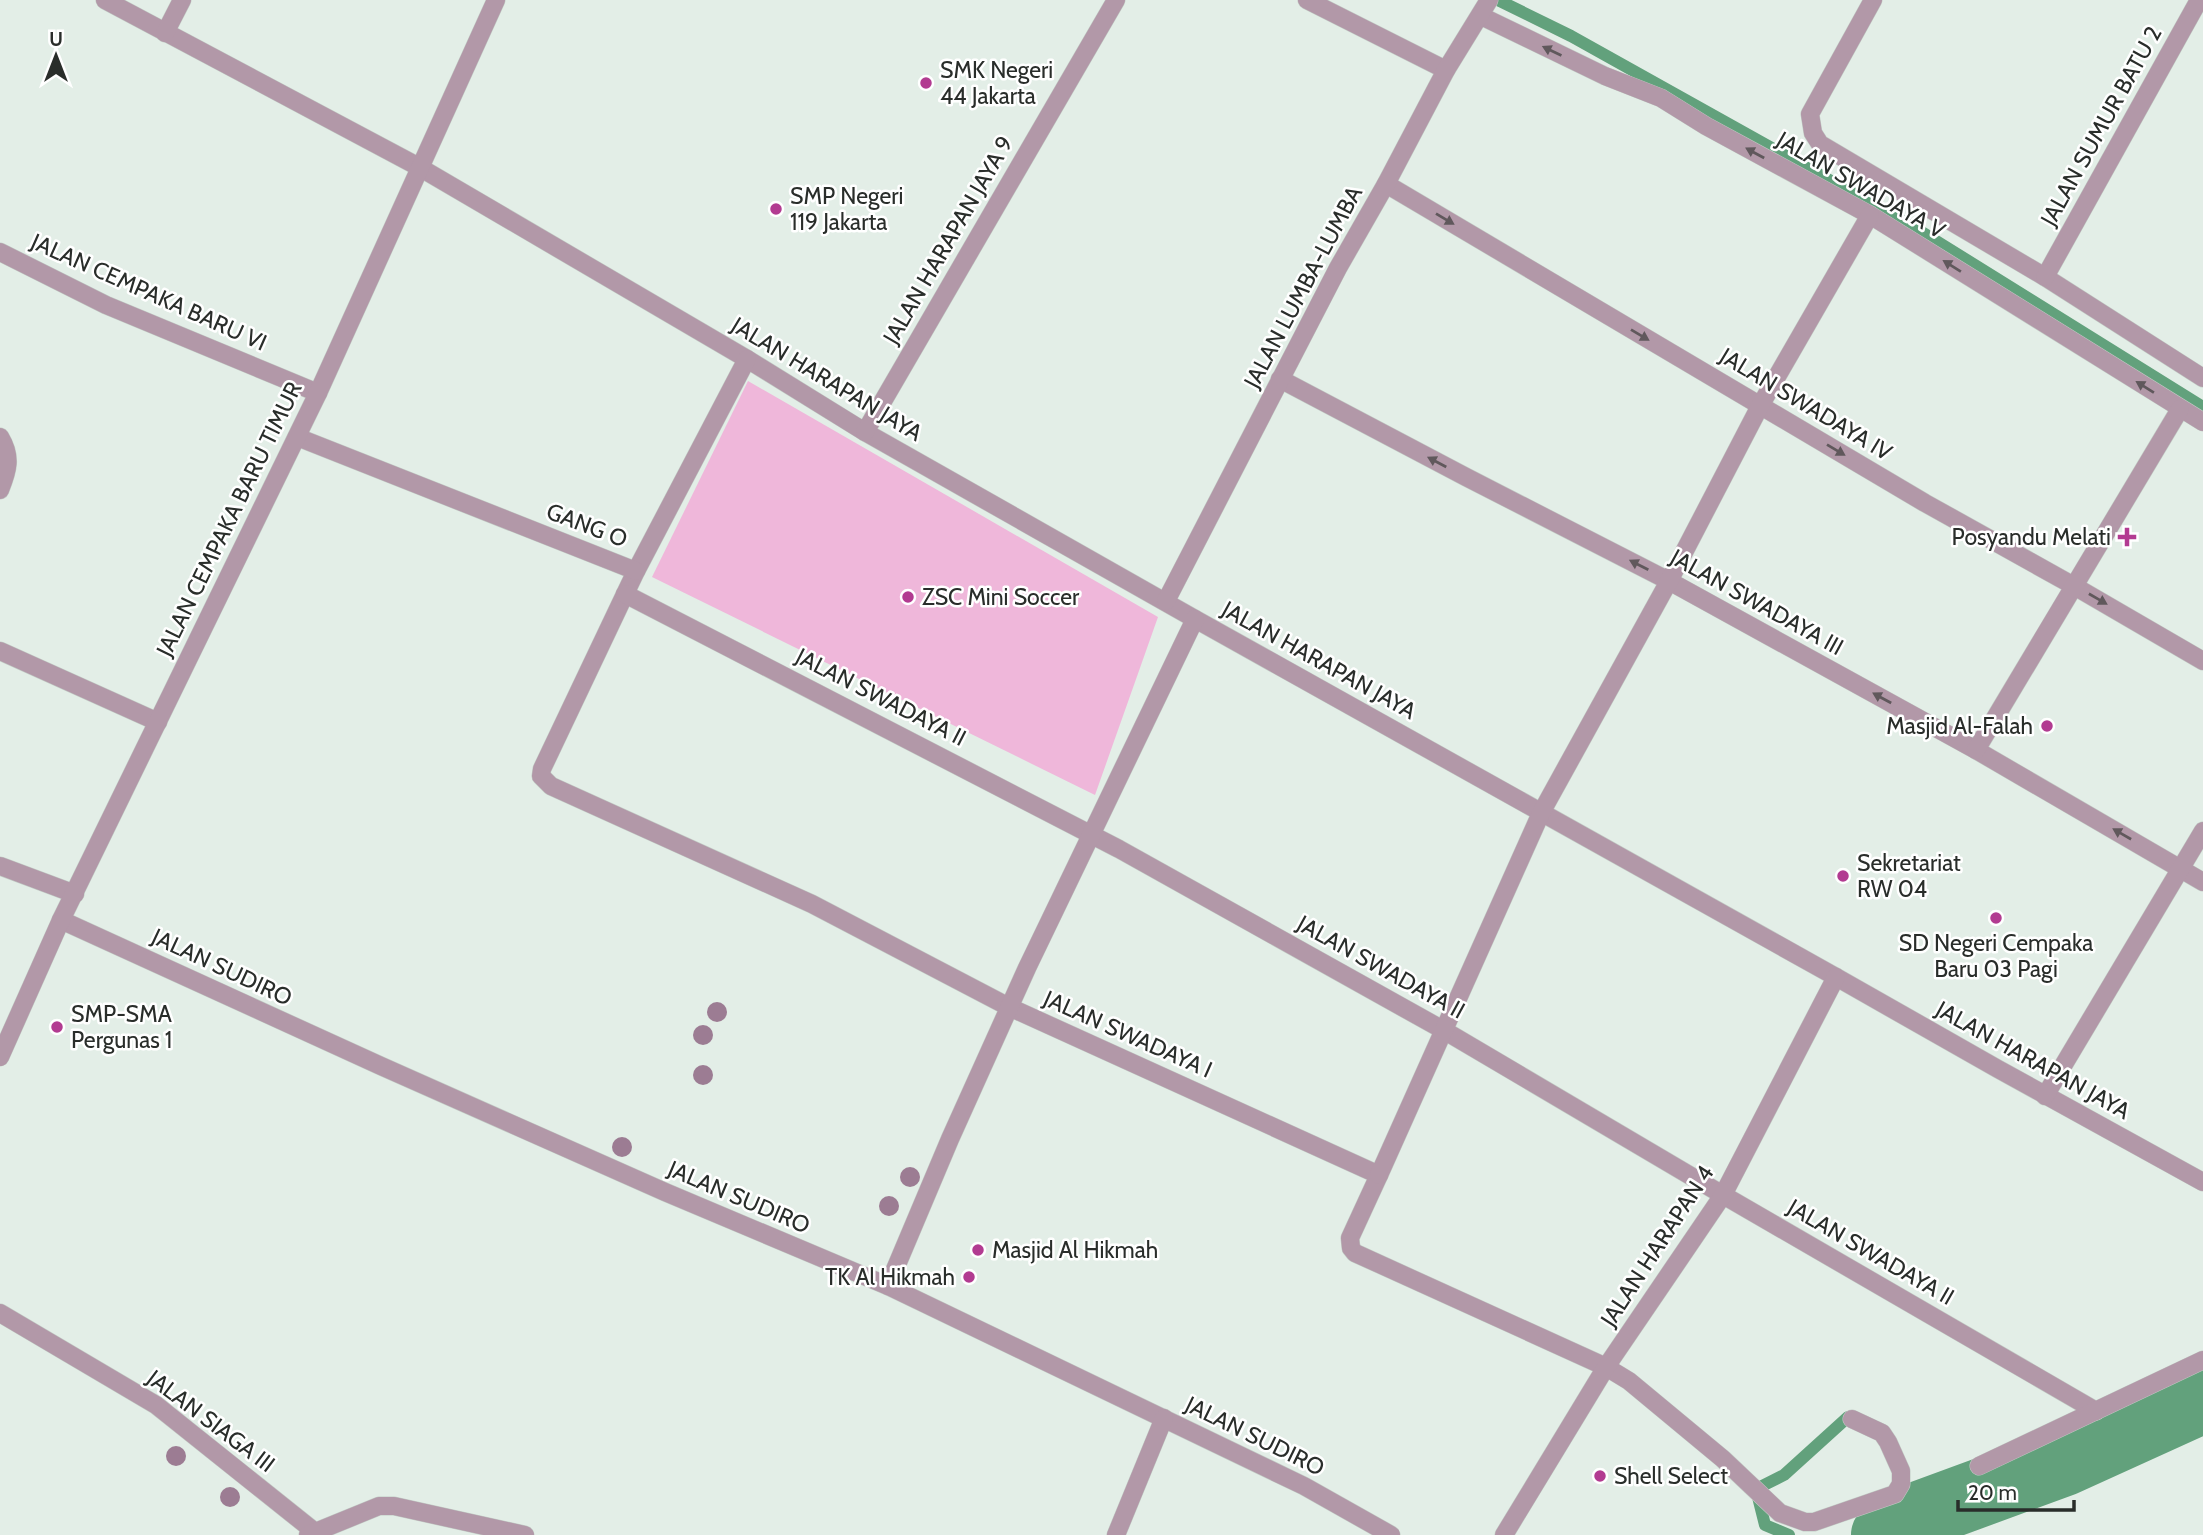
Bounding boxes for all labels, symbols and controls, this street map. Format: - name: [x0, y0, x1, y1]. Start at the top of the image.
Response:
- north arrow: [21, 21, 91, 91]
- street label: JALAN SUMUR BATU 2: [2034, 21, 2168, 232]
- text: U: [49, 28, 63, 51]
- one-way arrow: [1542, 45, 1562, 56]
- place label: SMK Negeri 44 Jakarta: [940, 56, 1053, 110]
- marker: SMK Negeri 44 Jakarta: [918, 75, 934, 91]
- street label: JALAN SWADAYA V: [1771, 125, 1950, 245]
- street label: JALAN HARAPAN JAYA 9: [876, 131, 1019, 350]
- one-way arrow: [1745, 147, 1765, 158]
- street label: JALAN LUMBA-LUMBA: [1237, 181, 1368, 394]
- place label: SMP Negeri 119 Jakarta: [790, 182, 903, 236]
- marker: SMP Negeri 119 Jakarta: [768, 201, 784, 217]
- one-way arrow: [1435, 213, 1454, 225]
- street label: JALAN CEMPAKA BARU VI: [26, 227, 271, 357]
- one-way arrow: [1942, 260, 1961, 273]
- street label: JALAN HARAPAN JAYA: [726, 310, 927, 447]
- one-way arrow: [1631, 328, 1650, 341]
- street label: JALAN SWADAYA IV: [1714, 341, 1897, 466]
- street label: JALAN CEMPAKA BARU TIMUR: [150, 377, 308, 662]
- one-way arrow: [2135, 380, 2154, 393]
- one-way arrow: [1827, 444, 1846, 457]
- one-way arrow: [1426, 456, 1446, 468]
- street label: GANG O: [543, 497, 631, 553]
- place label: Posyandu Melati: [1952, 523, 2111, 551]
- marker: Posyandu Melati: [2117, 527, 2137, 547]
- street label: JALAN SWADAYA III: [1665, 542, 1848, 661]
- one-way arrow: [1629, 560, 1649, 571]
- place label: ZSC Mini Soccer: [922, 583, 1080, 611]
- marker: ZSC Mini Soccer: [900, 589, 916, 605]
- one-way arrow: [2088, 593, 2107, 606]
- street label: JALAN HARAPAN JAYA: [1216, 595, 1421, 725]
- street label: JALAN SWADAYA II: [790, 642, 971, 752]
- one-way arrow: [1872, 692, 1892, 704]
- place label: Masjid Al-Falah: [1886, 712, 2033, 740]
- marker: Masjid Al-Falah: [2039, 718, 2055, 734]
- one-way arrow: [2113, 828, 2132, 840]
- place label: Sekretariat RW 04: [1857, 849, 1961, 903]
- marker: Sekretariat RW 04: [1835, 868, 1851, 884]
- street label: JALAN SWADAYA II: [1291, 909, 1470, 1025]
- marker: SD Negeri Cempaka Baru 03 Pagi: [1988, 910, 2004, 926]
- street label: JALAN SUDIRO: [147, 922, 296, 1012]
- place label: SD Negeri Cempaka Baru 03 Pagi: [1899, 929, 2093, 983]
- street label: JALAN SWADAYA I: [1038, 984, 1217, 1084]
- street label: JALAN HARAPAN JAYA: [1930, 995, 2135, 1125]
- place label: SMP-SMA Pergunas 1: [71, 1000, 172, 1054]
- marker: SMP-SMA Pergunas 1: [49, 1019, 65, 1035]
- street label: JALAN SUDIRO: [663, 1154, 814, 1239]
- street label: JALAN HARAPAN 4: [1594, 1160, 1720, 1333]
- street label: JALAN SWADAYA II: [1782, 1193, 1959, 1311]
- place label: Masjid Al Hikmah: [992, 1236, 1158, 1264]
- marker: Masjid Al Hikmah: [970, 1242, 986, 1258]
- place label: TK Al Hikmah: [825, 1263, 955, 1291]
- marker: TK Al Hikmah: [961, 1269, 977, 1285]
- street label: JALAN SIAGA III: [141, 1363, 280, 1478]
- street label: JALAN SUDIRO: [1180, 1390, 1329, 1482]
- place label: Shell Select: [1614, 1462, 1728, 1490]
- marker: Shell Select: [1592, 1468, 1608, 1484]
- scale bar: [1958, 1468, 2074, 1512]
- text: 20 m: [1968, 1480, 2017, 1505]

